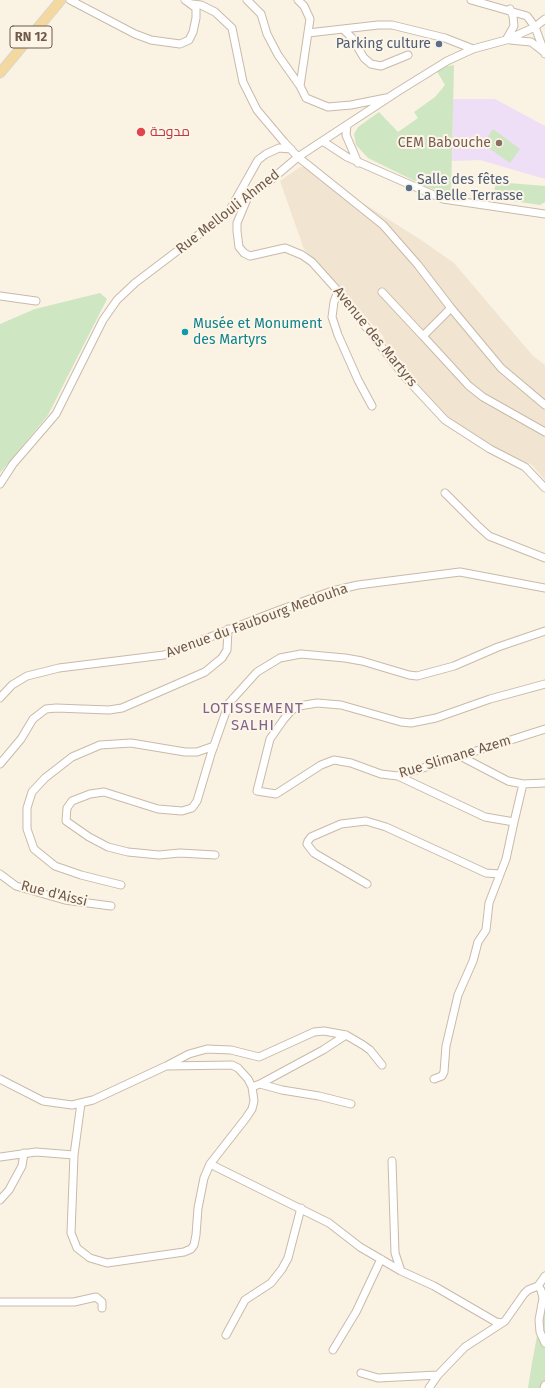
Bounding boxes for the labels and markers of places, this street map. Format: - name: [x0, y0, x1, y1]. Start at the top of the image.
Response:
- place label: Parking culture: [336, 36, 431, 52]
- marker: Parking culture: [434, 39, 444, 49]
- place label: مدوحة: [150, 124, 190, 140]
- marker: مدوحة: [135, 126, 147, 138]
- place label: CEM Babouche: [398, 135, 491, 151]
- marker: CEM Babouche: [494, 138, 504, 148]
- place label: Salle des fêtes La Belle Terrasse: [417, 172, 523, 204]
- marker: Salle des fêtes La Belle Terrasse: [404, 183, 414, 193]
- place label: Musée et Monument des Martyrs: [193, 316, 322, 348]
- marker: Musée et Monument des Martyrs: [180, 327, 190, 337]

